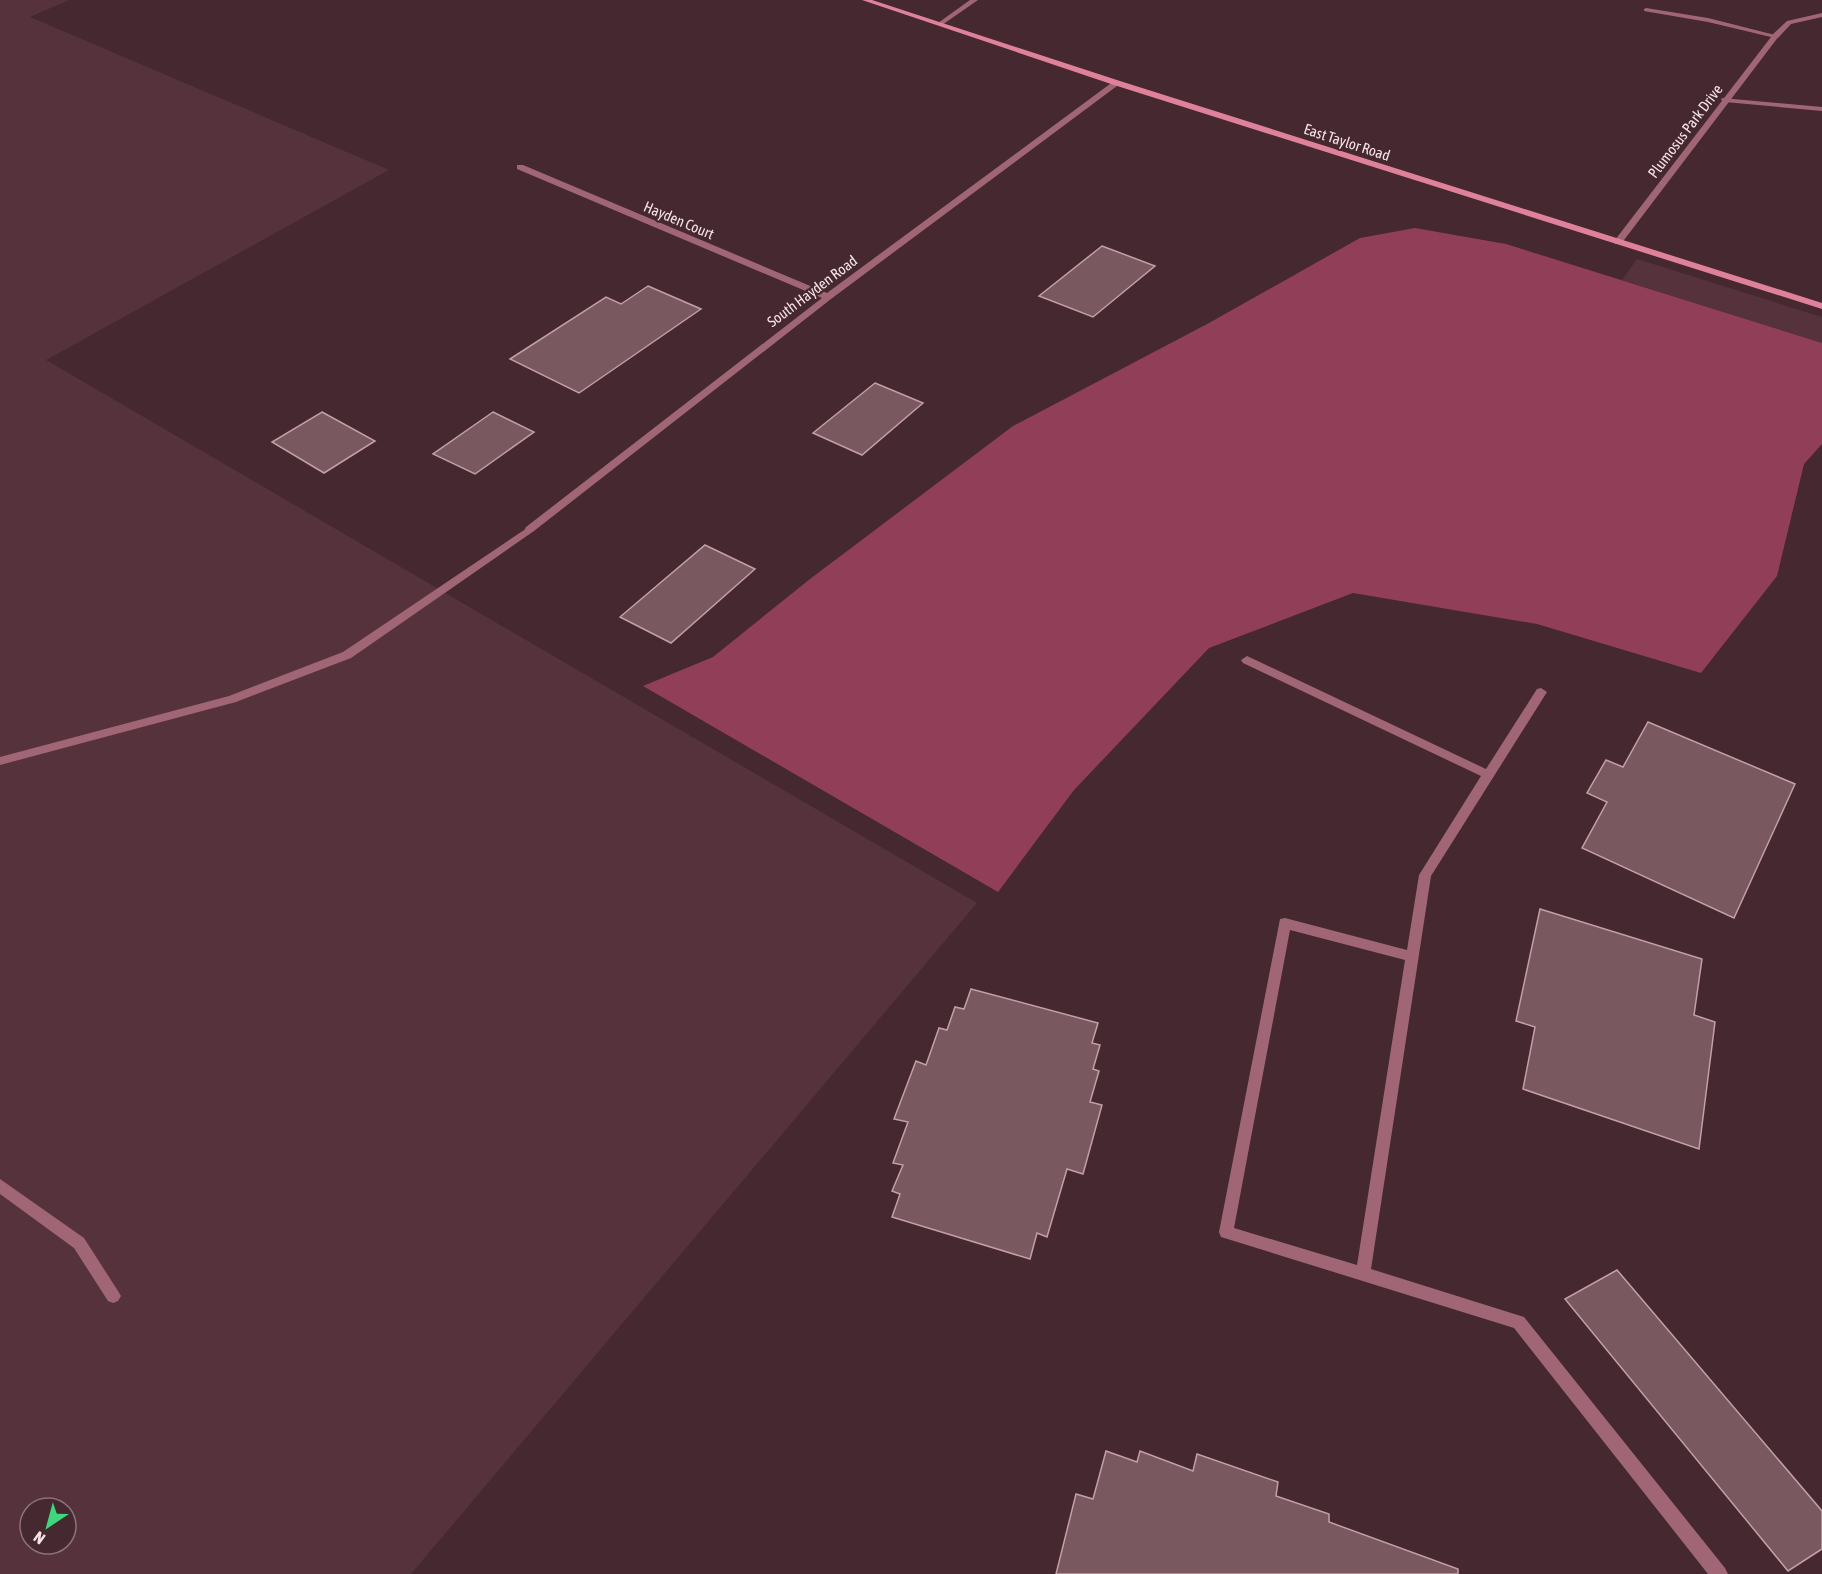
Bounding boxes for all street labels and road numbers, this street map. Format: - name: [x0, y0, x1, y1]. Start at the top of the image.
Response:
- street label: Plumosus Park Drive: [1644, 81, 1726, 181]
- street label: East Taylor Road: [1302, 120, 1392, 164]
- street label: Hayden Court: [641, 198, 717, 242]
- street label: South Hayden Road: [764, 252, 860, 330]

